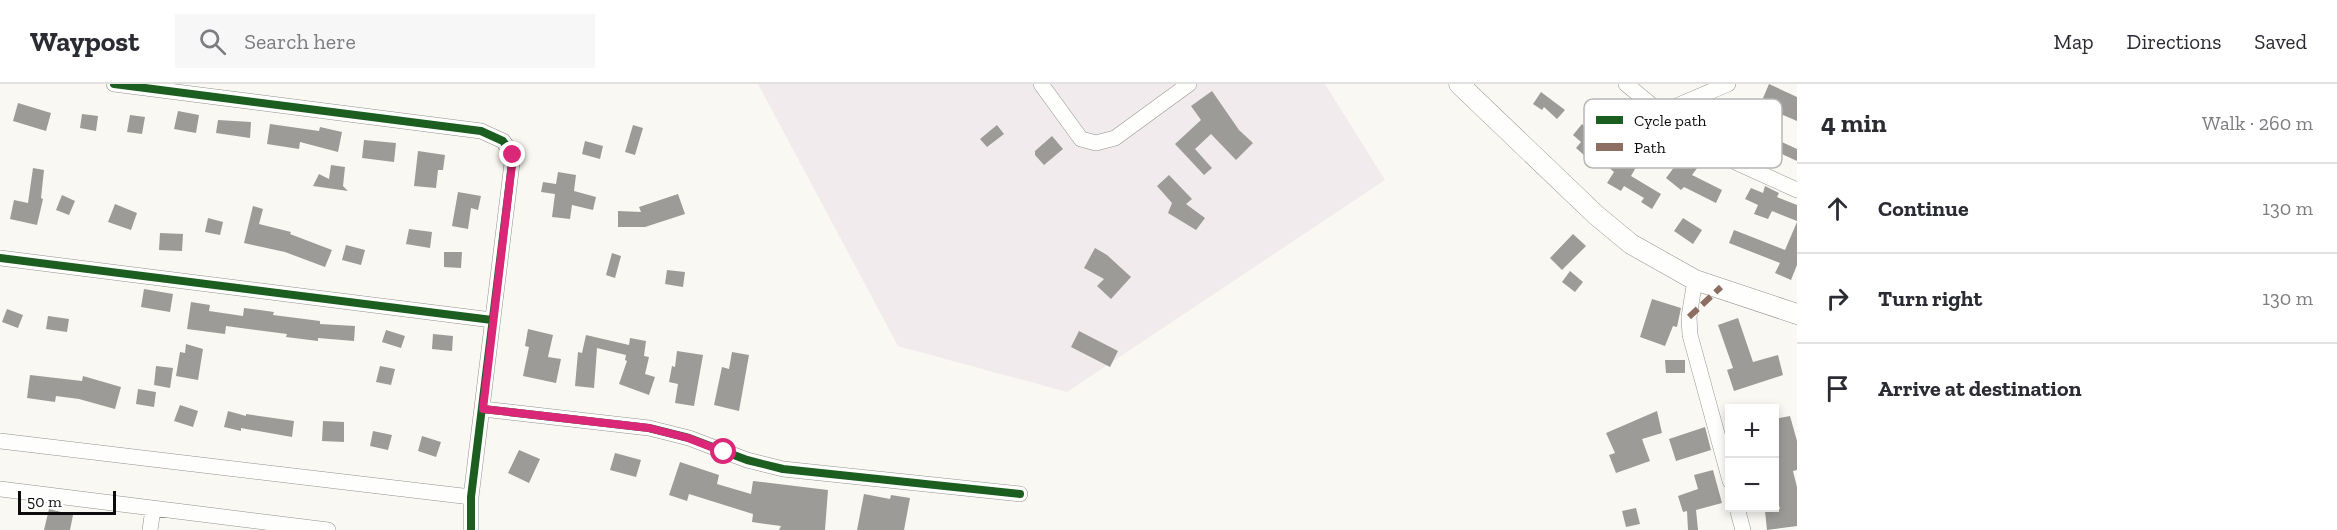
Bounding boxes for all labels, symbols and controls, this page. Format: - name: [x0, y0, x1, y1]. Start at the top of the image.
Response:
- search box: [175, 14, 595, 68]
- text: Waypost: [30, 25, 139, 58]
- icon: search: [196, 25, 229, 58]
- text: Search here: [244, 28, 356, 55]
- text: Map: [2054, 29, 2094, 54]
- text: Directions: [2127, 29, 2221, 54]
- text: Saved: [2254, 29, 2307, 54]
- legend: [1584, 99, 1782, 168]
- text: 4 min: [1821, 107, 1887, 139]
- text: Cycle path: [1634, 111, 1707, 130]
- text: Walk · 260 m: [2202, 111, 2313, 135]
- text: Path: [1634, 138, 1666, 157]
- route end: [499, 141, 525, 167]
- icon: ahead: [1821, 192, 1854, 225]
- text: Continue: [1878, 195, 1969, 222]
- text: 130 m: [2262, 196, 2313, 220]
- icon: right: [1821, 282, 1854, 315]
- text: Turn right: [1878, 285, 1982, 312]
- text: 130 m: [2262, 286, 2313, 310]
- icon: arrive: [1821, 372, 1854, 405]
- text: Arrive at destination: [1878, 375, 2081, 402]
- map controls: [1725, 404, 1779, 512]
- button: +: [1725, 404, 1779, 458]
- route start: [710, 438, 736, 464]
- button: −: [1725, 458, 1779, 512]
- scale bar: [18, 488, 116, 516]
- text: 50 m: [27, 492, 62, 511]

